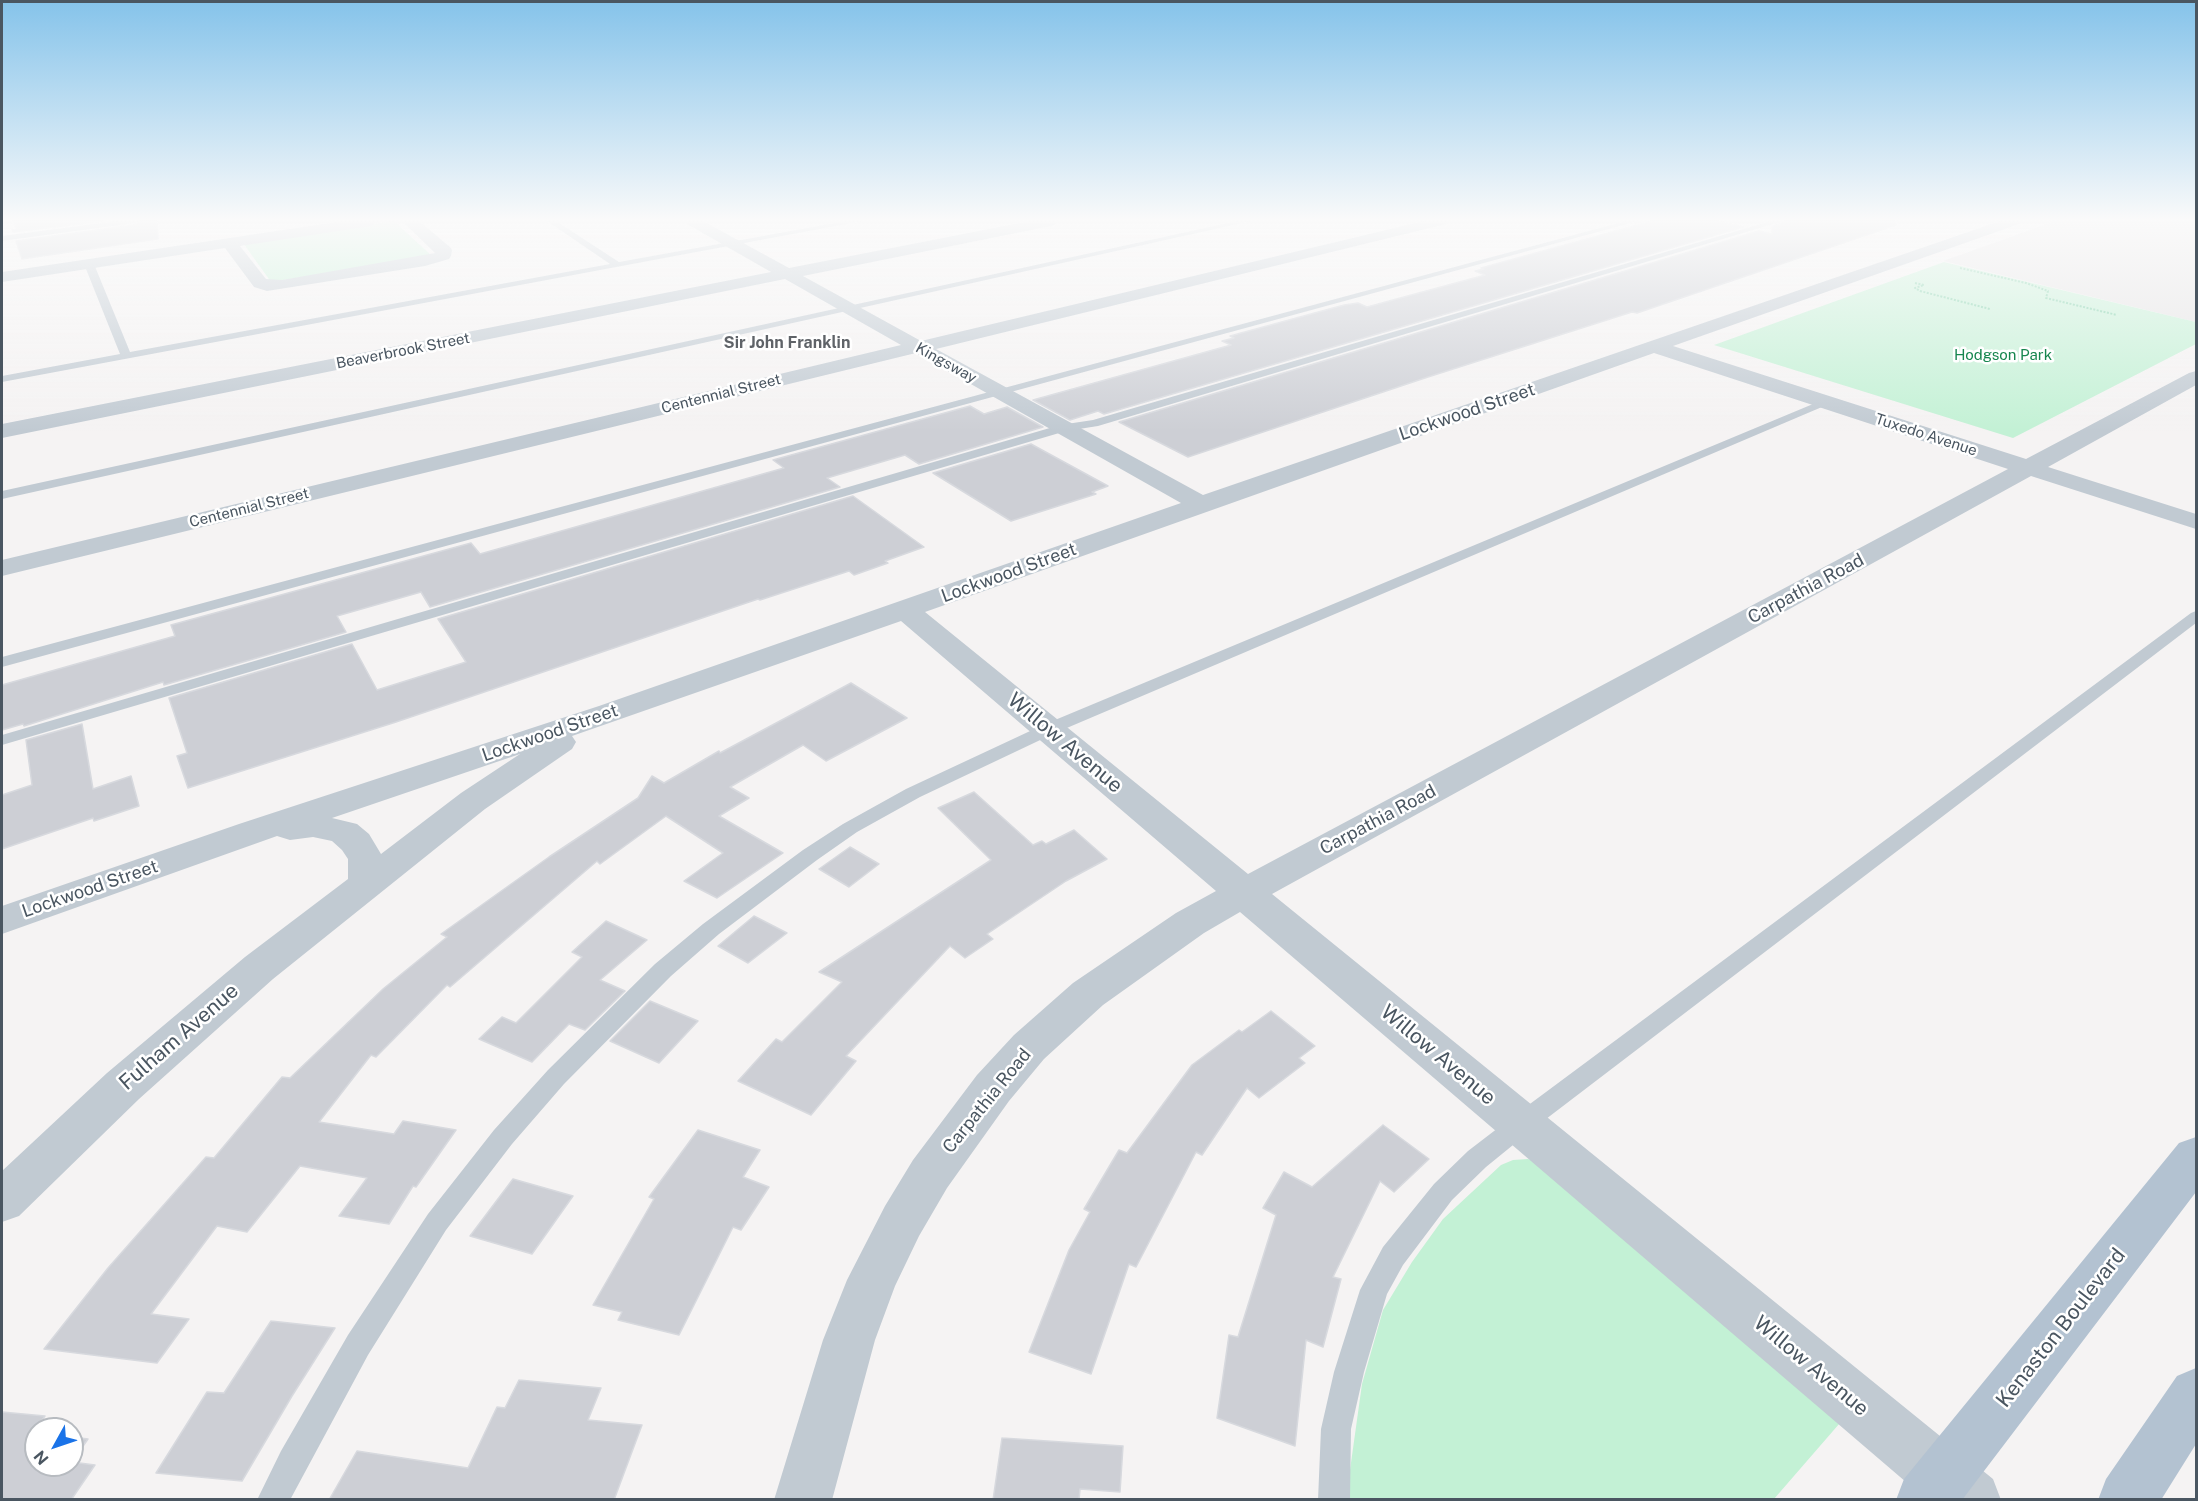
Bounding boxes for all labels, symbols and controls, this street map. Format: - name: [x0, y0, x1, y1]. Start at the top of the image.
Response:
- street label: Beaverbrook Street: [335, 329, 471, 373]
- district label: Sir John Franklin: [724, 333, 850, 353]
- street label: Kingsway: [912, 339, 980, 387]
- park label: Hodgson Park: [1954, 346, 2052, 364]
- street label: Centennial Street: [659, 370, 783, 418]
- street label: Lockwood Street: [1396, 379, 1538, 445]
- street label: Tuxedo Avenue: [1873, 410, 1979, 460]
- street label: Centennial Street: [187, 484, 311, 532]
- street label: Lockwood Street: [939, 539, 1079, 607]
- street label: Carpathia Road: [1744, 549, 1868, 629]
- street label: Willow Avenue: [1002, 688, 1128, 798]
- street label: Lockwood Street: [479, 700, 621, 766]
- street label: Carpathia Road: [1316, 780, 1440, 860]
- street label: Lockwood Street: [19, 856, 161, 922]
- street label: Fulham Avenue: [114, 978, 244, 1096]
- street label: Willow Avenue: [1375, 1000, 1501, 1110]
- street label: Carpathia Road: [938, 1044, 1036, 1158]
- street label: Kenaston Boulevard: [1991, 1243, 2131, 1413]
- street label: Willow Avenue: [1748, 1311, 1874, 1421]
- north arrow: [24, 1417, 84, 1477]
- text: N: [30, 1447, 53, 1469]

